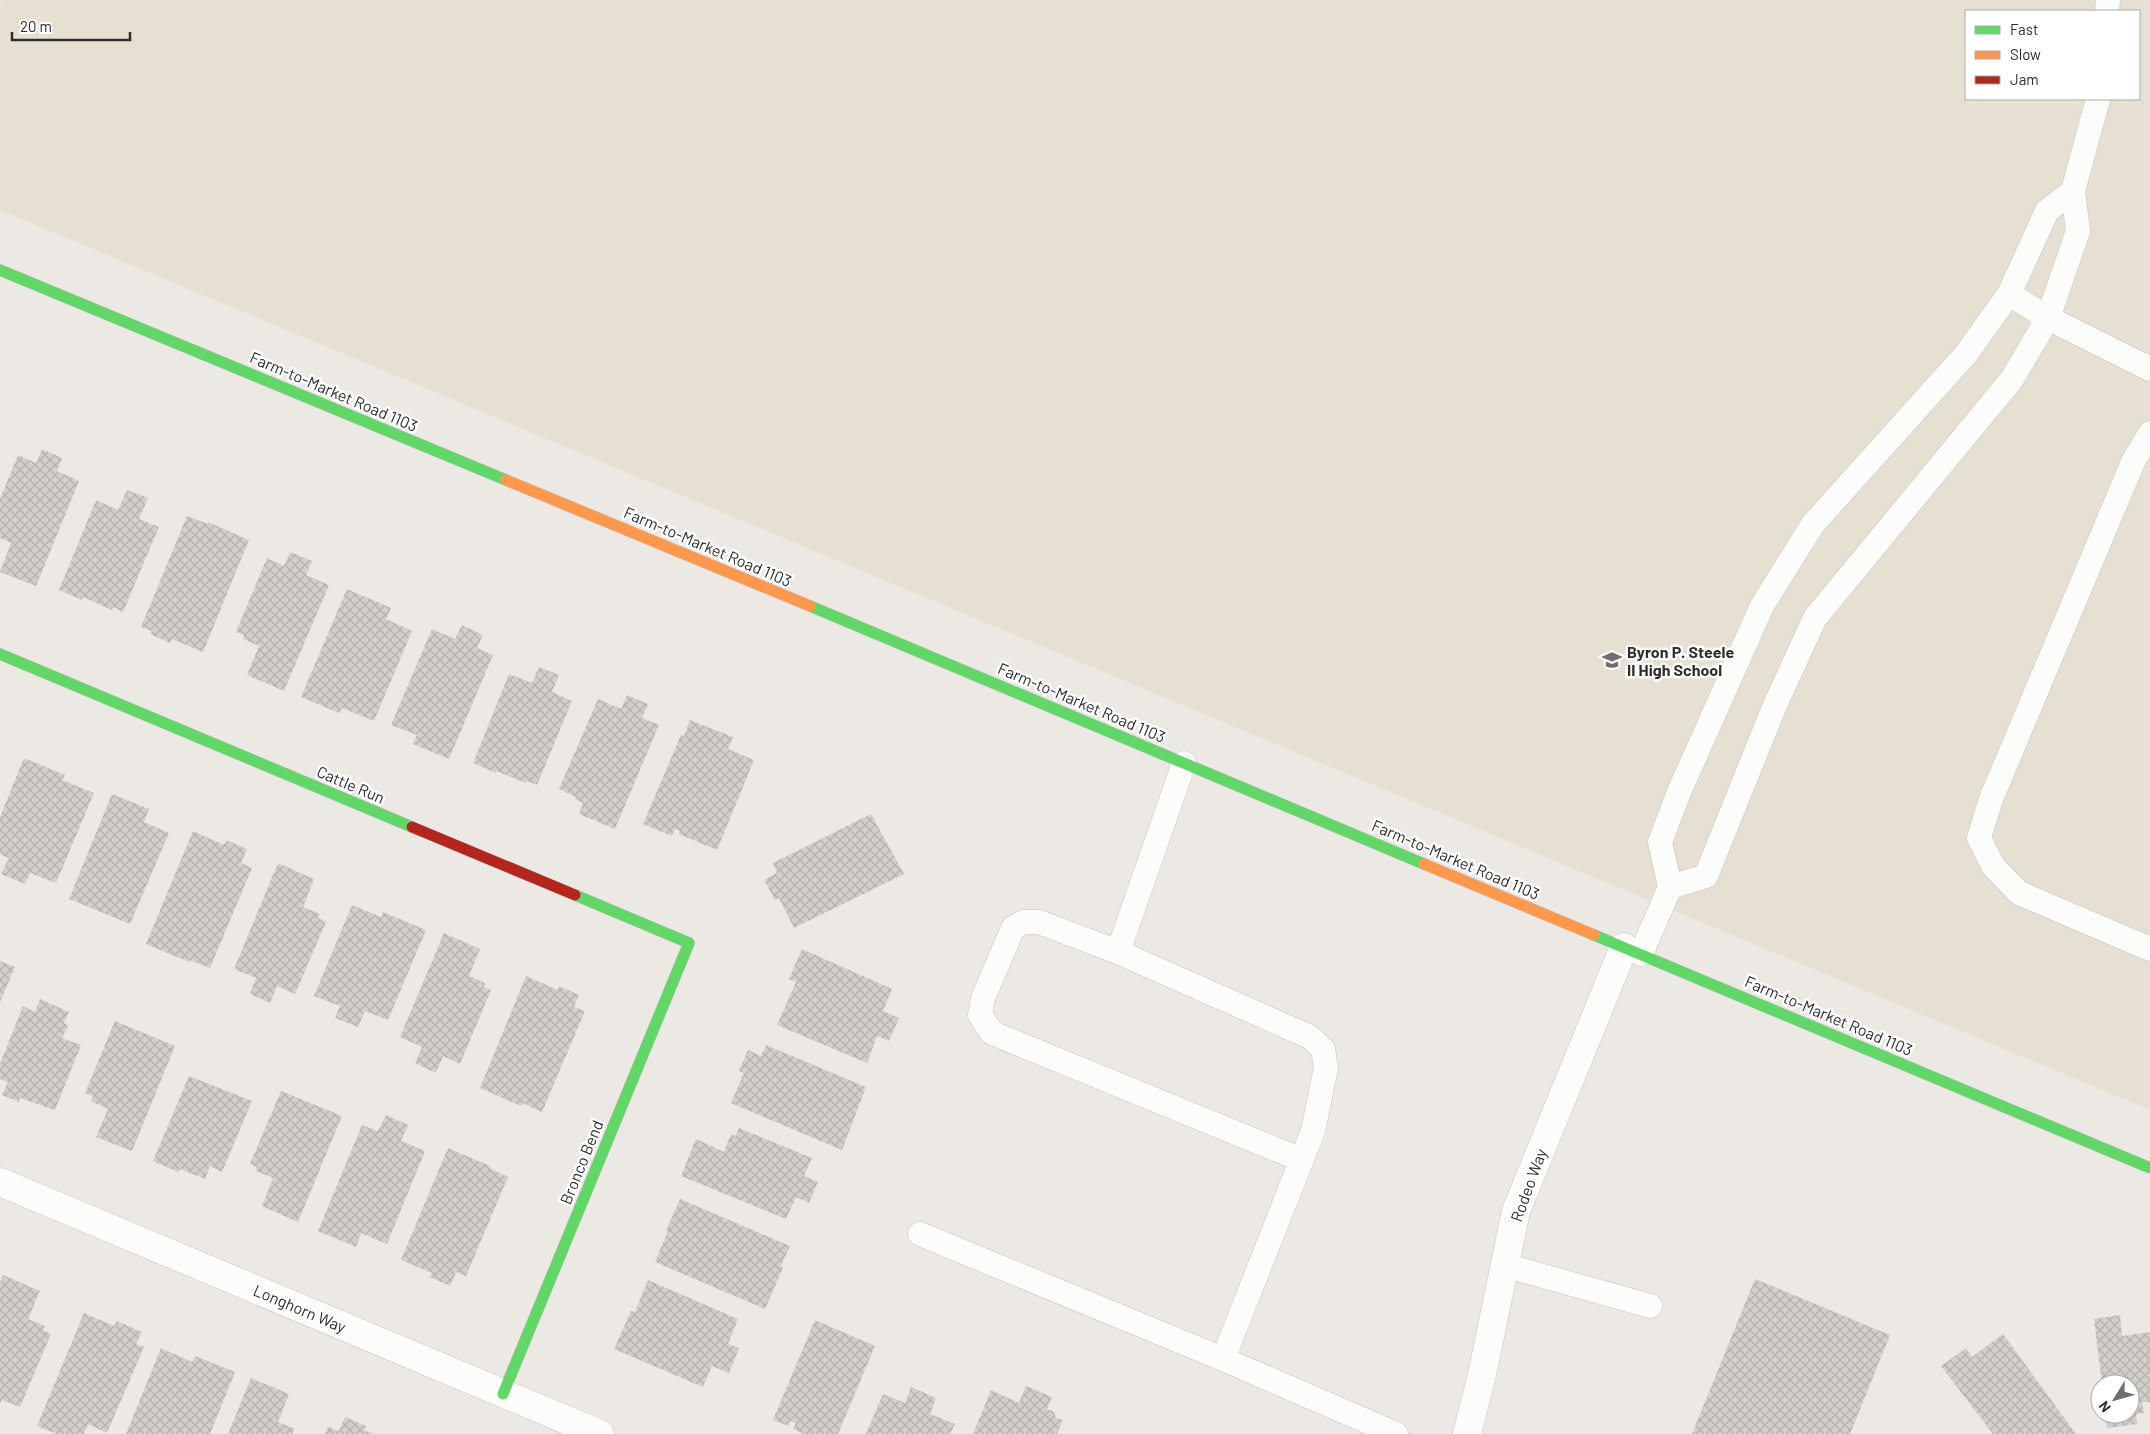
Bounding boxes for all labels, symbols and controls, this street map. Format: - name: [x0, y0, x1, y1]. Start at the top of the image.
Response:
- scale bar: [12, 10, 130, 42]
- legend: [1965, 10, 2140, 100]
- text: 20 m: [20, 17, 52, 35]
- text: Fast: [2010, 20, 2038, 38]
- text: Slow: [2010, 45, 2041, 63]
- text: Jam: [2010, 70, 2039, 88]
- street label: Farm-to-Market Road 1103: [247, 347, 421, 435]
- street label: Farm-to-Market Road 1103: [621, 502, 795, 590]
- place label: Byron P. Steele II High School: [1627, 642, 1734, 679]
- school or university icon: Byron P. Steele II High School: [1601, 649, 1623, 671]
- street label: Farm-to-Market Road 1103: [995, 658, 1169, 746]
- street label: Cattle Run: [314, 761, 388, 807]
- street label: Farm-to-Market Road 1103: [1369, 815, 1543, 903]
- street label: Farm-to-Market Road 1103: [1742, 971, 1916, 1059]
- street label: Bronco Bend: [556, 1117, 606, 1207]
- street label: Rodeo Way: [1506, 1145, 1550, 1224]
- street label: Longhorn Way: [251, 1280, 350, 1336]
- north arrow: [2090, 1374, 2140, 1424]
- text: N: [2095, 1398, 2114, 1416]

